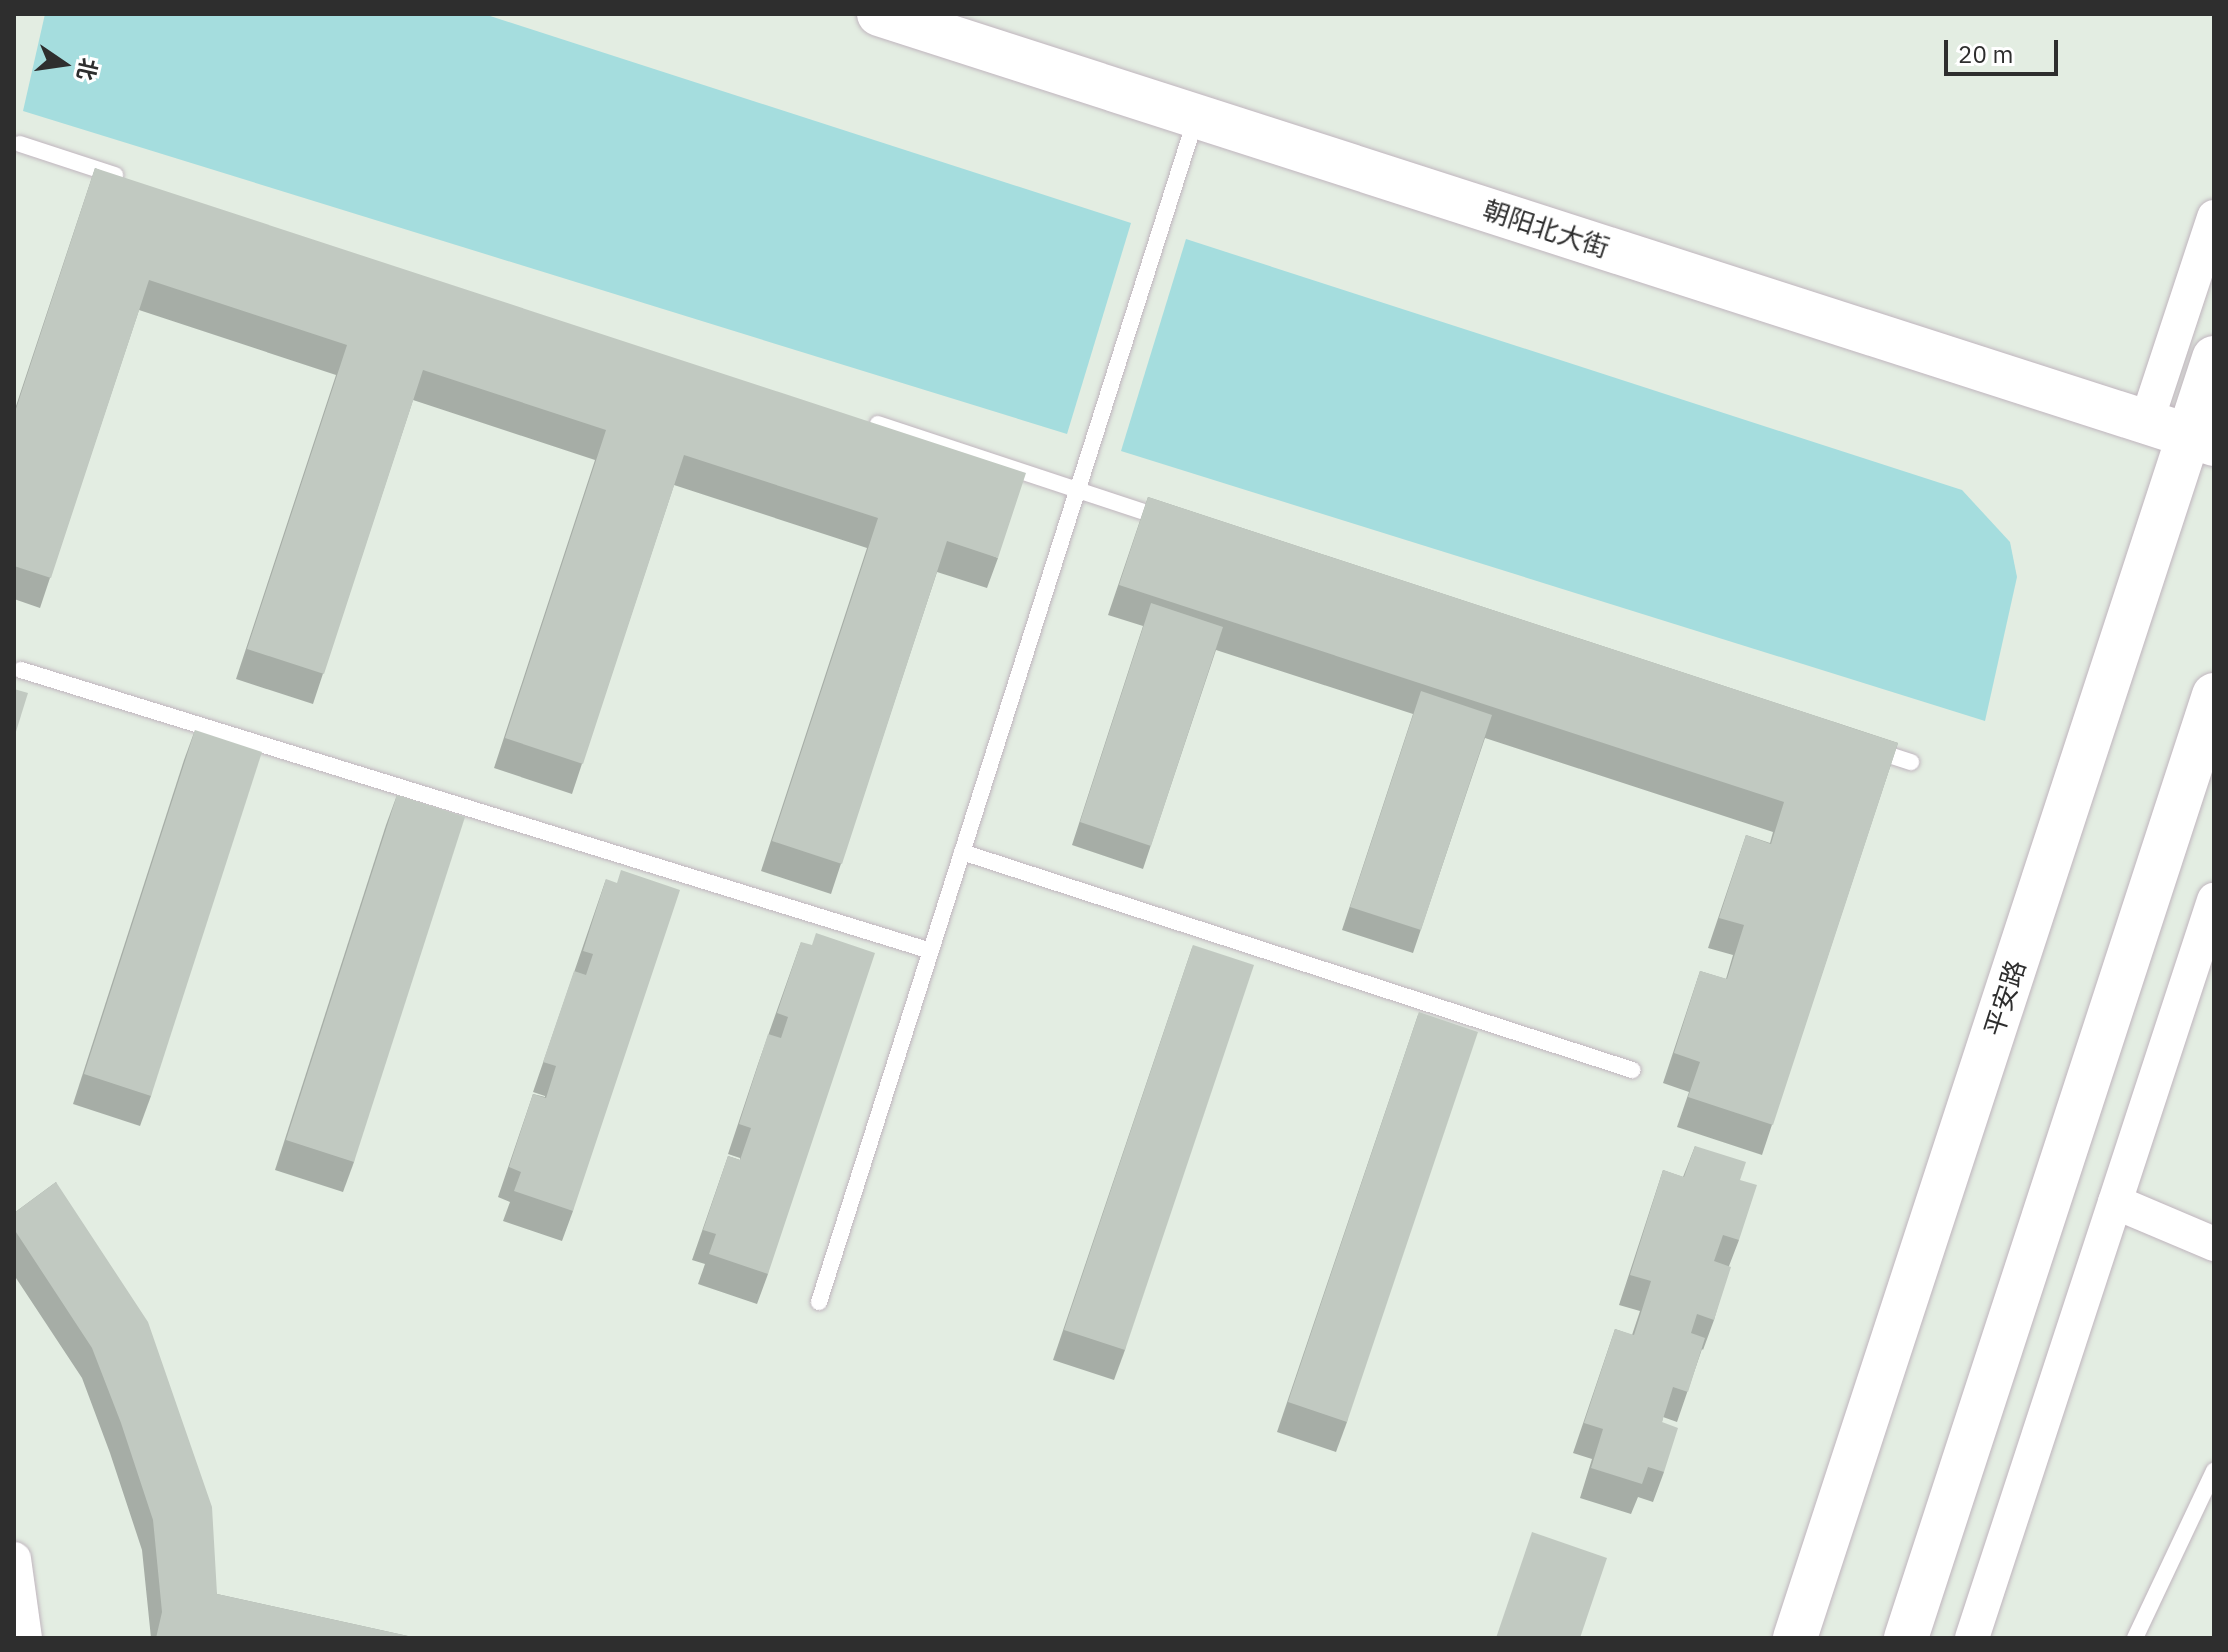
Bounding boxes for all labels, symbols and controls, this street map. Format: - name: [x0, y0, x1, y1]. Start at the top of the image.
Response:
- north arrow: [24, 24, 104, 104]
- scale bar: [1948, 24, 2062, 74]
- text: 20 m: [1958, 38, 2013, 70]
- text: 北: [71, 56, 104, 83]
- street label: 朝阳北大街: [1479, 194, 1613, 264]
- street label: 平安路: [1978, 956, 2032, 1040]

